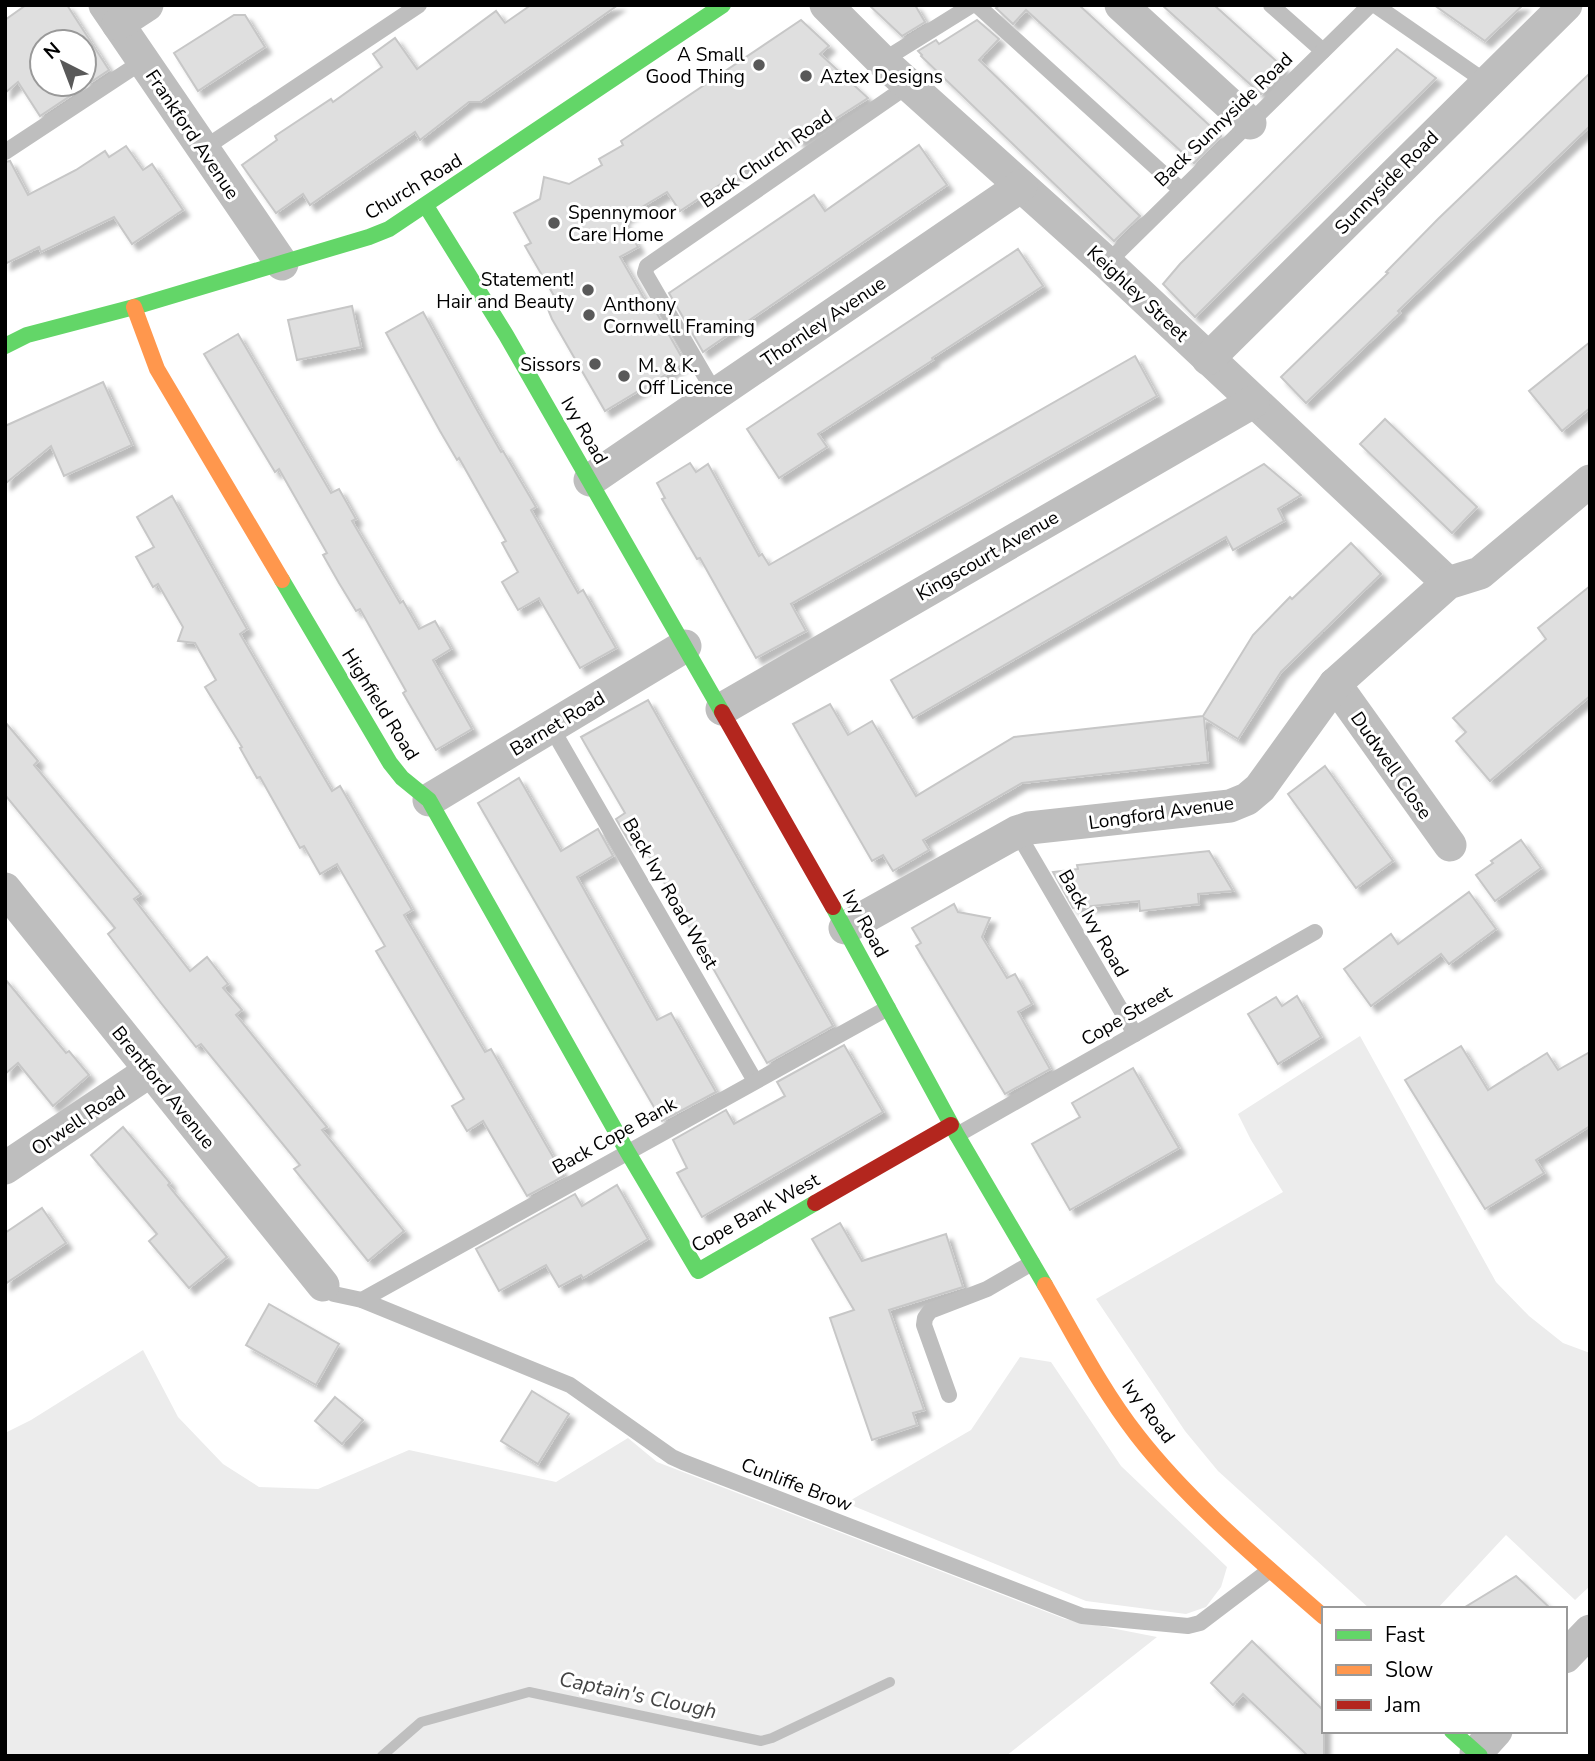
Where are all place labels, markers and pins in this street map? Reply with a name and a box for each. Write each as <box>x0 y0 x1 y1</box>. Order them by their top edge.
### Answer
place label: A Small Good Thing <box>646 42 745 90</box>
marker: A Small Good Thing <box>751 57 767 73</box>
place label: Aztex Designs <box>820 64 943 90</box>
marker: Aztex Designs <box>798 68 814 84</box>
place label: Spennymoor Care Home <box>568 200 677 248</box>
marker: Spennymoor Care Home <box>546 215 562 231</box>
place label: Statement! Hair and Beauty <box>436 267 574 315</box>
marker: Statement! Hair and Beauty <box>580 282 596 298</box>
place label: Anthony Cornwell Framing <box>603 292 755 340</box>
marker: Anthony Cornwell Framing <box>581 307 597 323</box>
place label: Sissors <box>520 352 581 378</box>
place label: M. & K. Off Licence <box>638 353 733 401</box>
marker: Sissors <box>587 356 603 372</box>
marker: M. & K. Off Licence <box>616 368 632 384</box>

